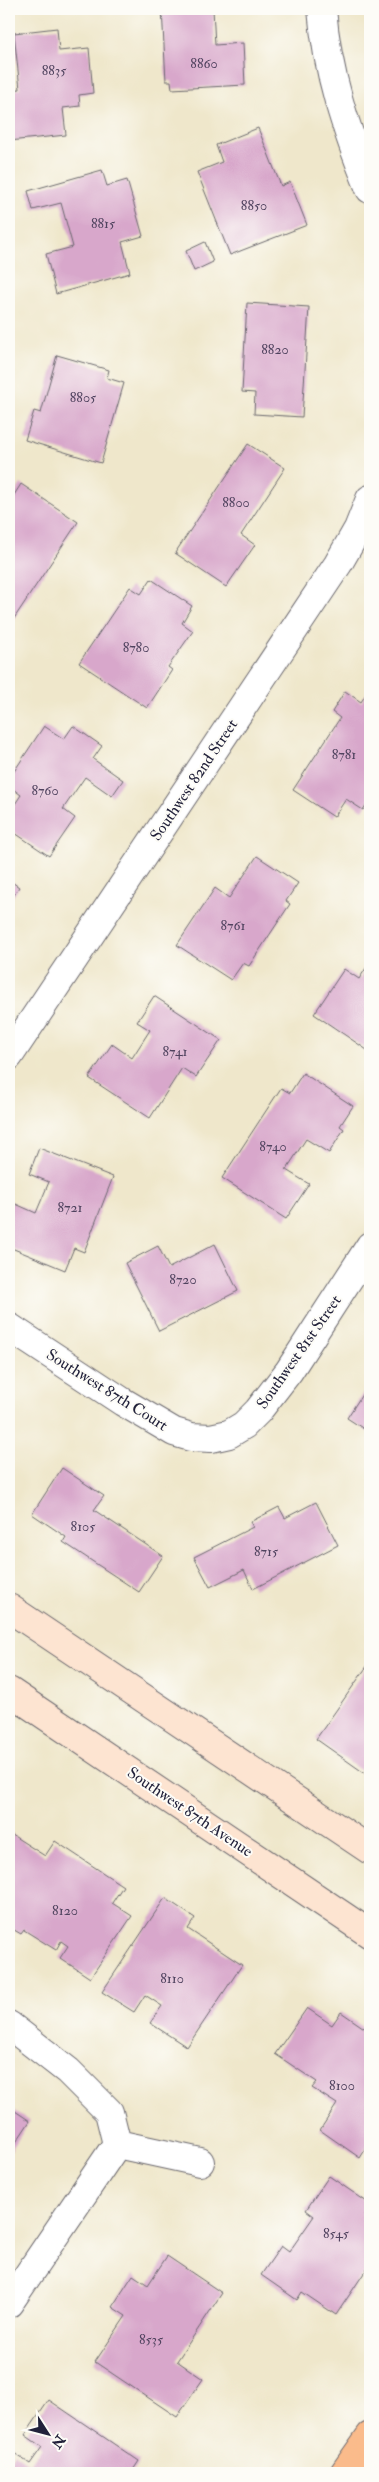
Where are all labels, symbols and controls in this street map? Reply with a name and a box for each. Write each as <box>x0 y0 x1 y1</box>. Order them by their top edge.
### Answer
house number: 8860 <box>190 55 218 72</box>
house number: 8835 <box>42 62 67 79</box>
house number: 8850 <box>241 197 267 214</box>
house number: 8815 <box>91 215 116 232</box>
house number: 8820 <box>261 341 289 358</box>
house number: 8805 <box>70 389 97 406</box>
house number: 8800 <box>222 494 250 511</box>
house number: 8780 <box>123 639 149 656</box>
street label: Southwest 82nd Street <box>146 715 242 845</box>
house number: 8781 <box>332 746 356 763</box>
house number: 8760 <box>31 782 59 799</box>
house number: 8761 <box>221 917 246 934</box>
house number: 8741 <box>162 1043 188 1060</box>
house number: 8740 <box>259 1138 287 1155</box>
house number: 8721 <box>57 1199 83 1216</box>
house number: 8720 <box>169 1271 197 1288</box>
street label: Southwest 81st Street <box>252 1291 346 1413</box>
street label: Southwest 87th Court <box>43 1345 171 1435</box>
house number: 8105 <box>71 1518 96 1535</box>
house number: 8715 <box>254 1543 279 1560</box>
street label: Southwest 87th Avenue <box>124 1763 257 1862</box>
house number: 8120 <box>52 1902 78 1919</box>
house number: 8110 <box>160 1970 184 1987</box>
house number: 8100 <box>329 2077 355 2094</box>
house number: 8545 <box>323 2225 350 2242</box>
house number: 8535 <box>139 2331 164 2348</box>
north arrow <box>22 2410 72 2460</box>
text: N <box>47 2430 69 2452</box>

